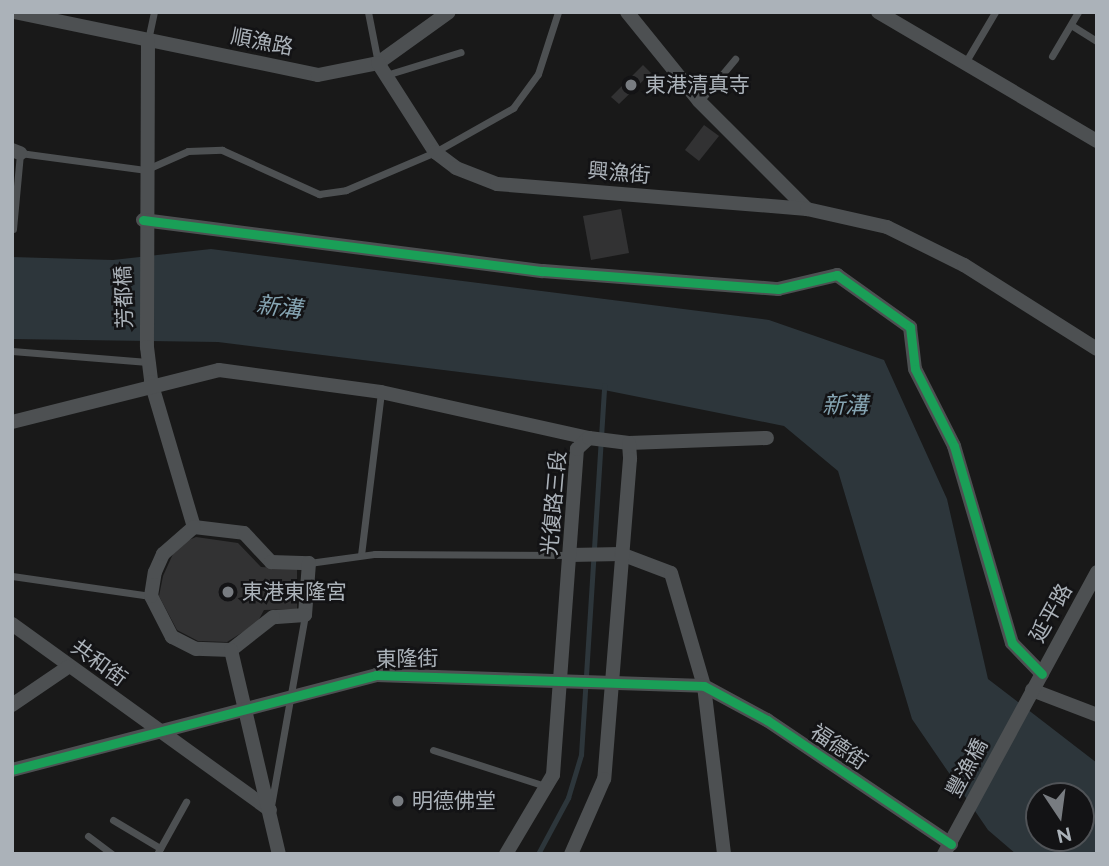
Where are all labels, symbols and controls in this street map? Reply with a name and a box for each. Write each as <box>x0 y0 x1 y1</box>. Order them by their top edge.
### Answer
street label: 順漁路 <box>229 24 295 60</box>
place label: 東港清真寺 <box>645 72 750 98</box>
marker: 東港清真寺 <box>623 77 639 93</box>
street label: 興漁街 <box>587 158 651 188</box>
street label: 芳都橋 <box>110 265 138 329</box>
water label: 新溝 <box>254 290 304 324</box>
water label: 新溝 <box>822 391 868 419</box>
street label: 光復路三段 <box>537 450 571 556</box>
place label: 東港東隆宮 <box>242 579 347 605</box>
street label: 延平路 <box>1025 579 1077 647</box>
marker: 東港東隆宮 <box>220 584 236 600</box>
street label: 共和街 <box>66 634 132 692</box>
street label: 東隆街 <box>375 646 439 672</box>
street label: 福德街 <box>806 719 872 775</box>
street label: 豐漁橋 <box>941 734 993 802</box>
north arrow <box>1025 782 1095 852</box>
place label: 明德佛堂 <box>412 788 496 814</box>
marker: 明德佛堂 <box>390 793 406 809</box>
text: N <box>1055 823 1074 848</box>

